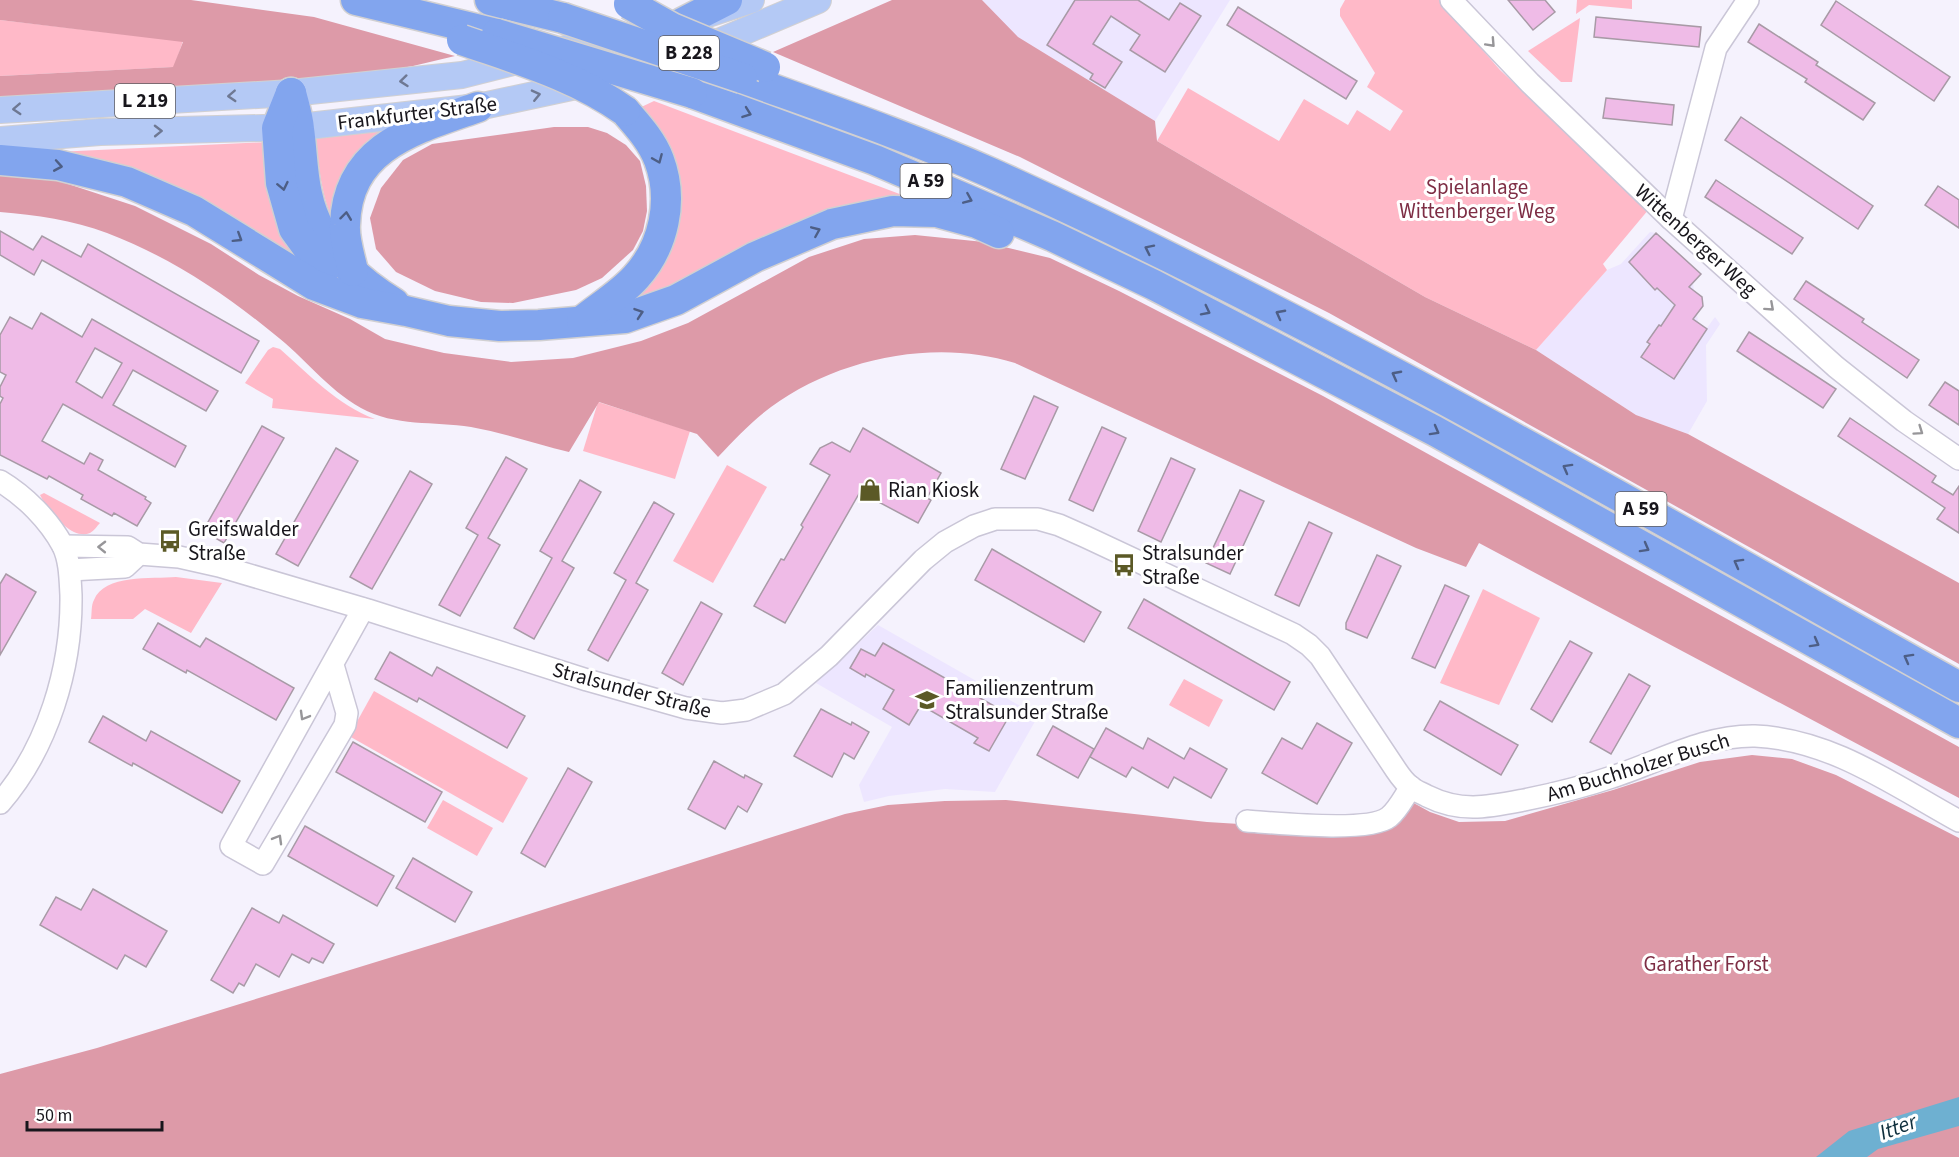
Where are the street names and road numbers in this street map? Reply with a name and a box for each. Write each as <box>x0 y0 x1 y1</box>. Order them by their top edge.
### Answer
road number: B 228 <box>659 36 719 70</box>
road number: L 219 <box>115 84 175 118</box>
street label: Frankfurter Straße <box>336 88 498 138</box>
road number: A 59 <box>900 164 952 198</box>
street label: Wittenberger Weg <box>1628 177 1764 304</box>
road number: A 59 <box>1616 492 1666 526</box>
street label: Stralsunder Straße <box>549 654 715 726</box>
street label: Am Buchholzer Busch <box>1543 725 1733 809</box>

